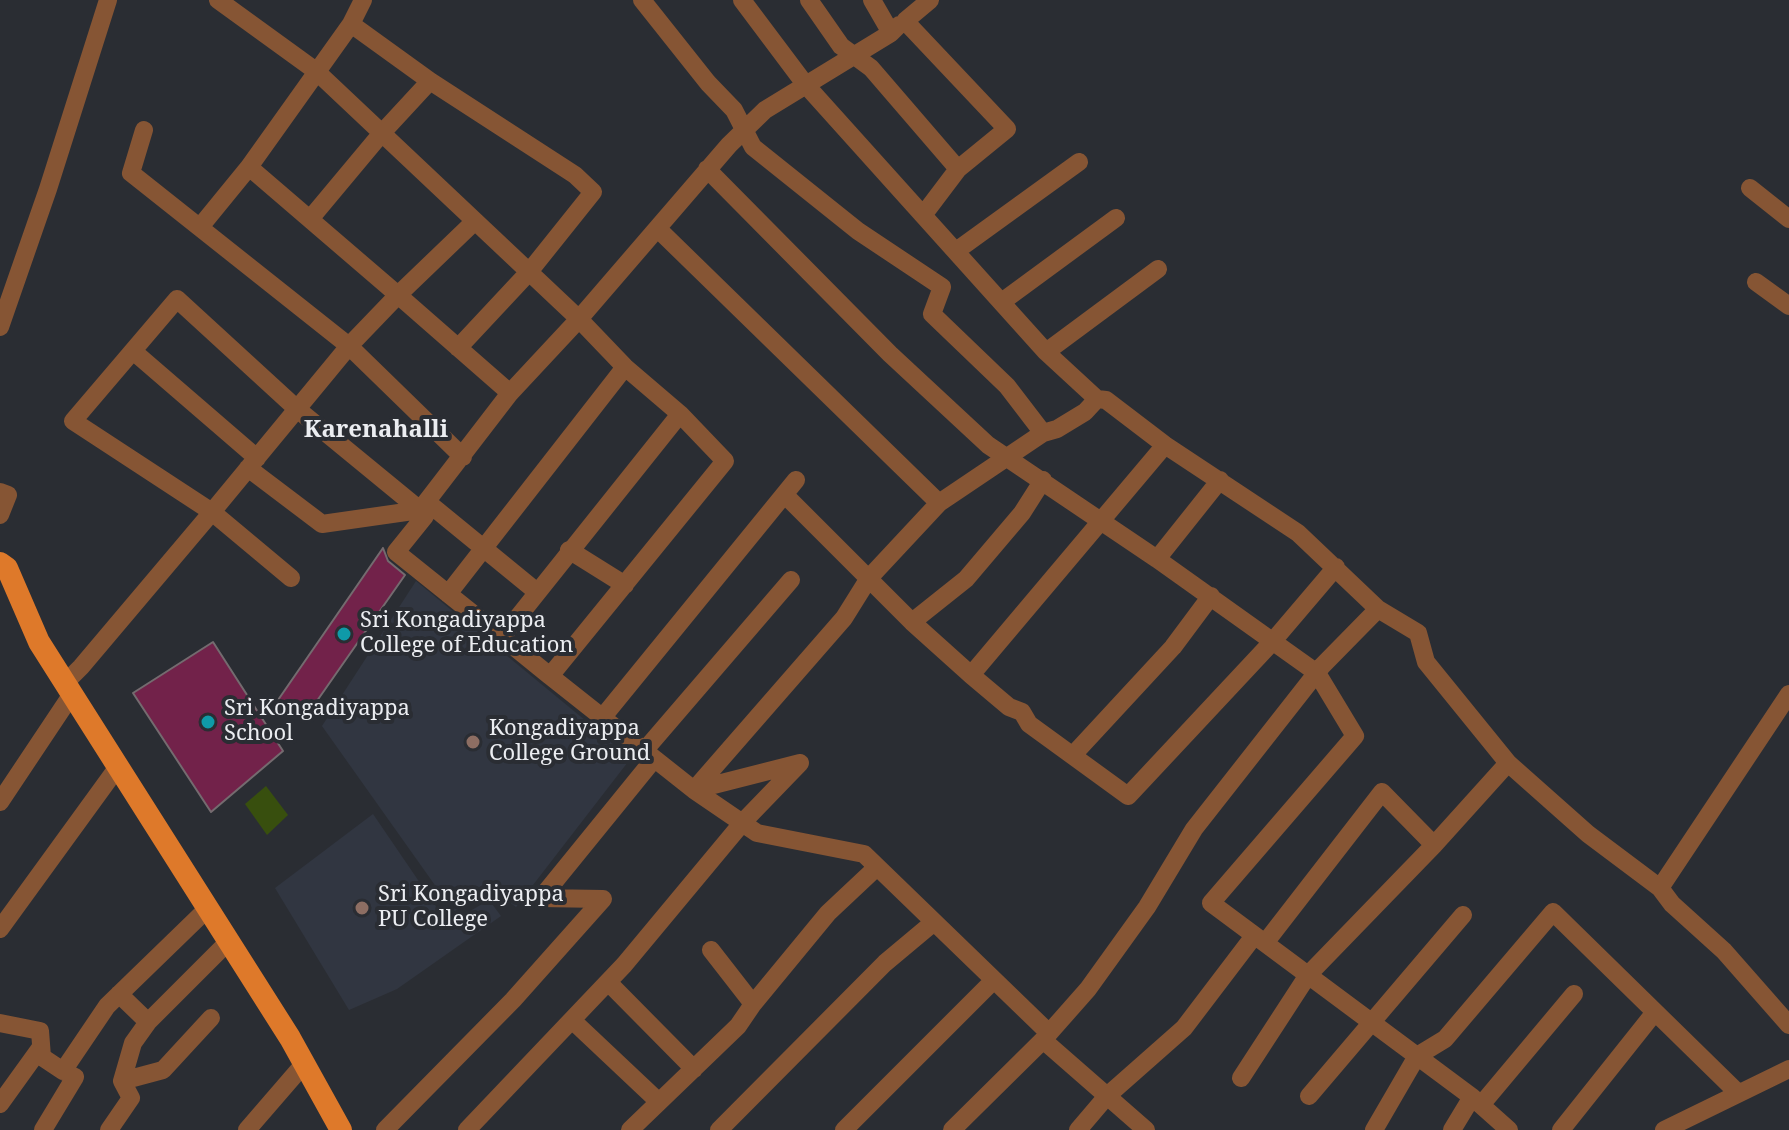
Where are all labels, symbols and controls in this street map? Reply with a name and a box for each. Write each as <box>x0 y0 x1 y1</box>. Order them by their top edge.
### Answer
district label: Karenahalli <box>304 416 448 444</box>
place label: Sri Kongadiyappa College of Education <box>360 608 574 660</box>
marker: Sri Kongadiyappa College of Education <box>335 625 353 643</box>
place label: Sri Kongadiyappa School <box>224 696 410 748</box>
marker: Sri Kongadiyappa School <box>199 713 217 731</box>
place label: Kongadiyappa College Ground <box>489 716 650 768</box>
marker: Kongadiyappa College Ground <box>464 733 482 751</box>
place label: Sri Kongadiyappa PU College <box>378 882 564 934</box>
marker: Sri Kongadiyappa PU College <box>353 899 371 917</box>

